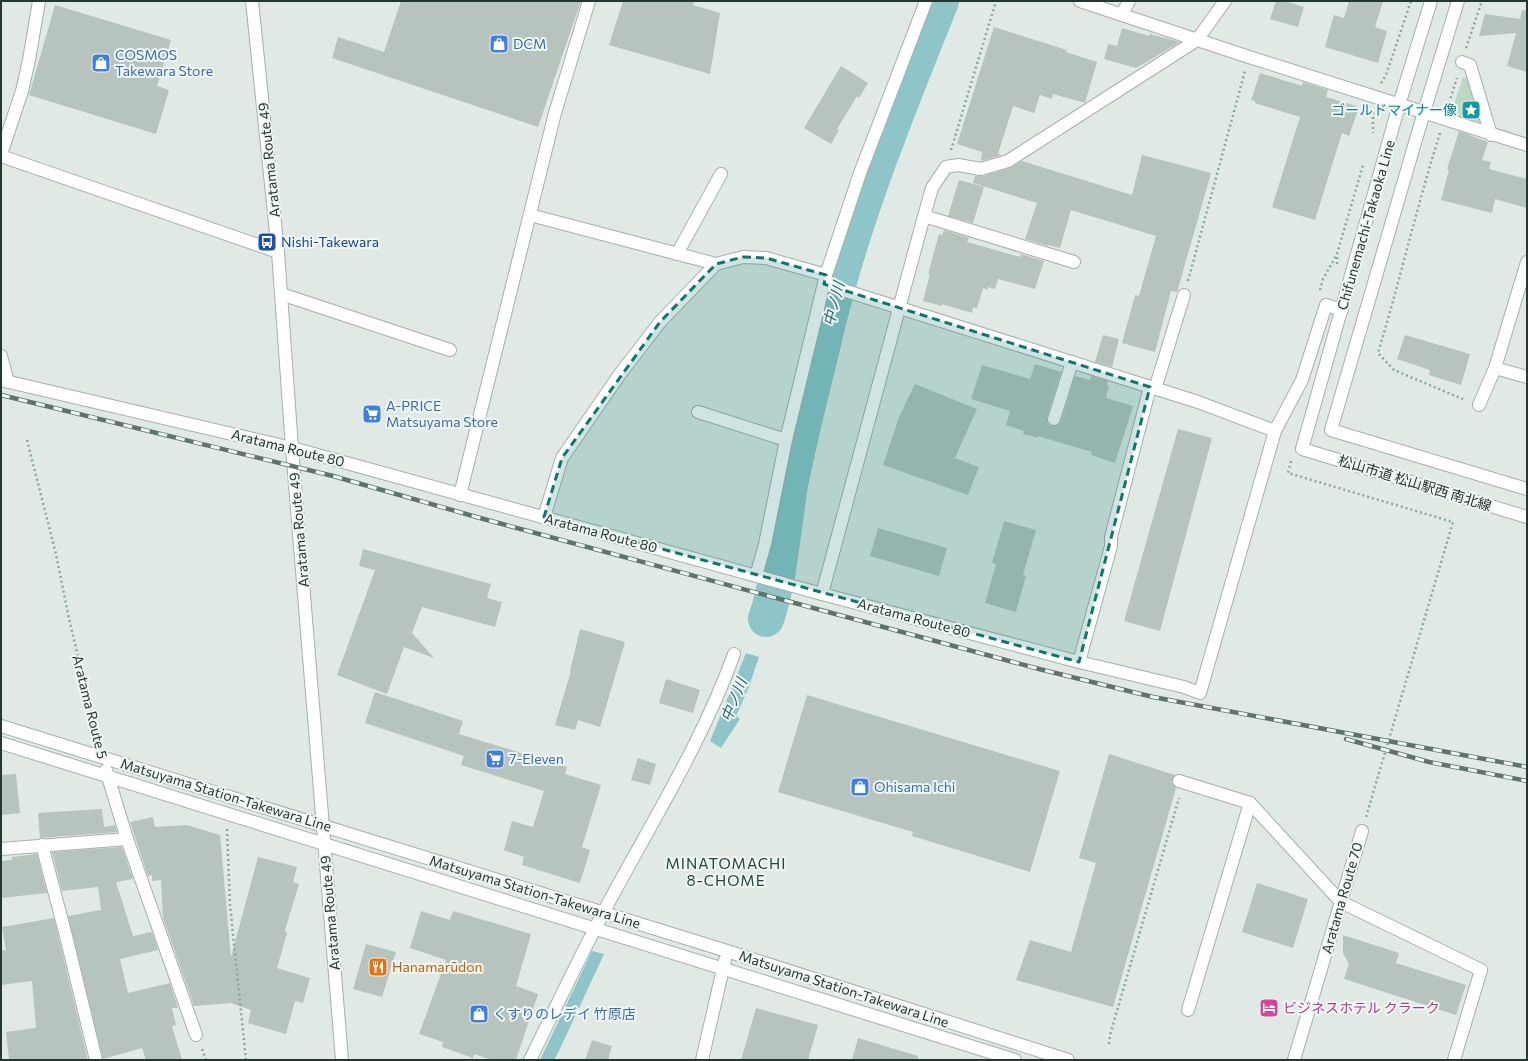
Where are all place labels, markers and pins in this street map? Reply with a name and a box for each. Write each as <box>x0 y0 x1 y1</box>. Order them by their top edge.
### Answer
shop icon: DCM <box>488 33 510 55</box>
place label: DCM <box>513 35 546 52</box>
place label: COSMOS Takewara Store <box>115 46 213 79</box>
shop icon: COSMOS Takewara Store <box>90 52 112 74</box>
place icon: ゴールドマイナー像 <box>1460 99 1482 121</box>
place label: ゴールドマイナー像 <box>1331 101 1457 118</box>
bus stop icon: Nishi-Takewara <box>256 231 278 253</box>
place label: Nishi-Takewara <box>281 233 379 250</box>
place label: A-PRICE Matsuyama Store <box>386 397 498 430</box>
supermarket icon: A-PRICE Matsuyama Store <box>361 403 383 425</box>
supermarket icon: 7-Eleven <box>484 748 506 770</box>
place label: 7-Eleven <box>509 750 564 767</box>
shop icon: Ohisama Ichi <box>849 776 871 798</box>
place label: Ohisama Ichi <box>874 778 955 795</box>
restaurant icon: Hanamarūdon <box>367 956 389 978</box>
place label: Hanamarūdon <box>392 958 483 975</box>
hotel icon: ビジネスホテル クラーク <box>1258 997 1280 1019</box>
place label: ビジネスホテル クラーク <box>1283 999 1440 1016</box>
shop icon: くすりのレデイ 竹原店 <box>468 1003 490 1025</box>
place label: くすりのレデイ 竹原店 <box>493 1005 636 1022</box>

